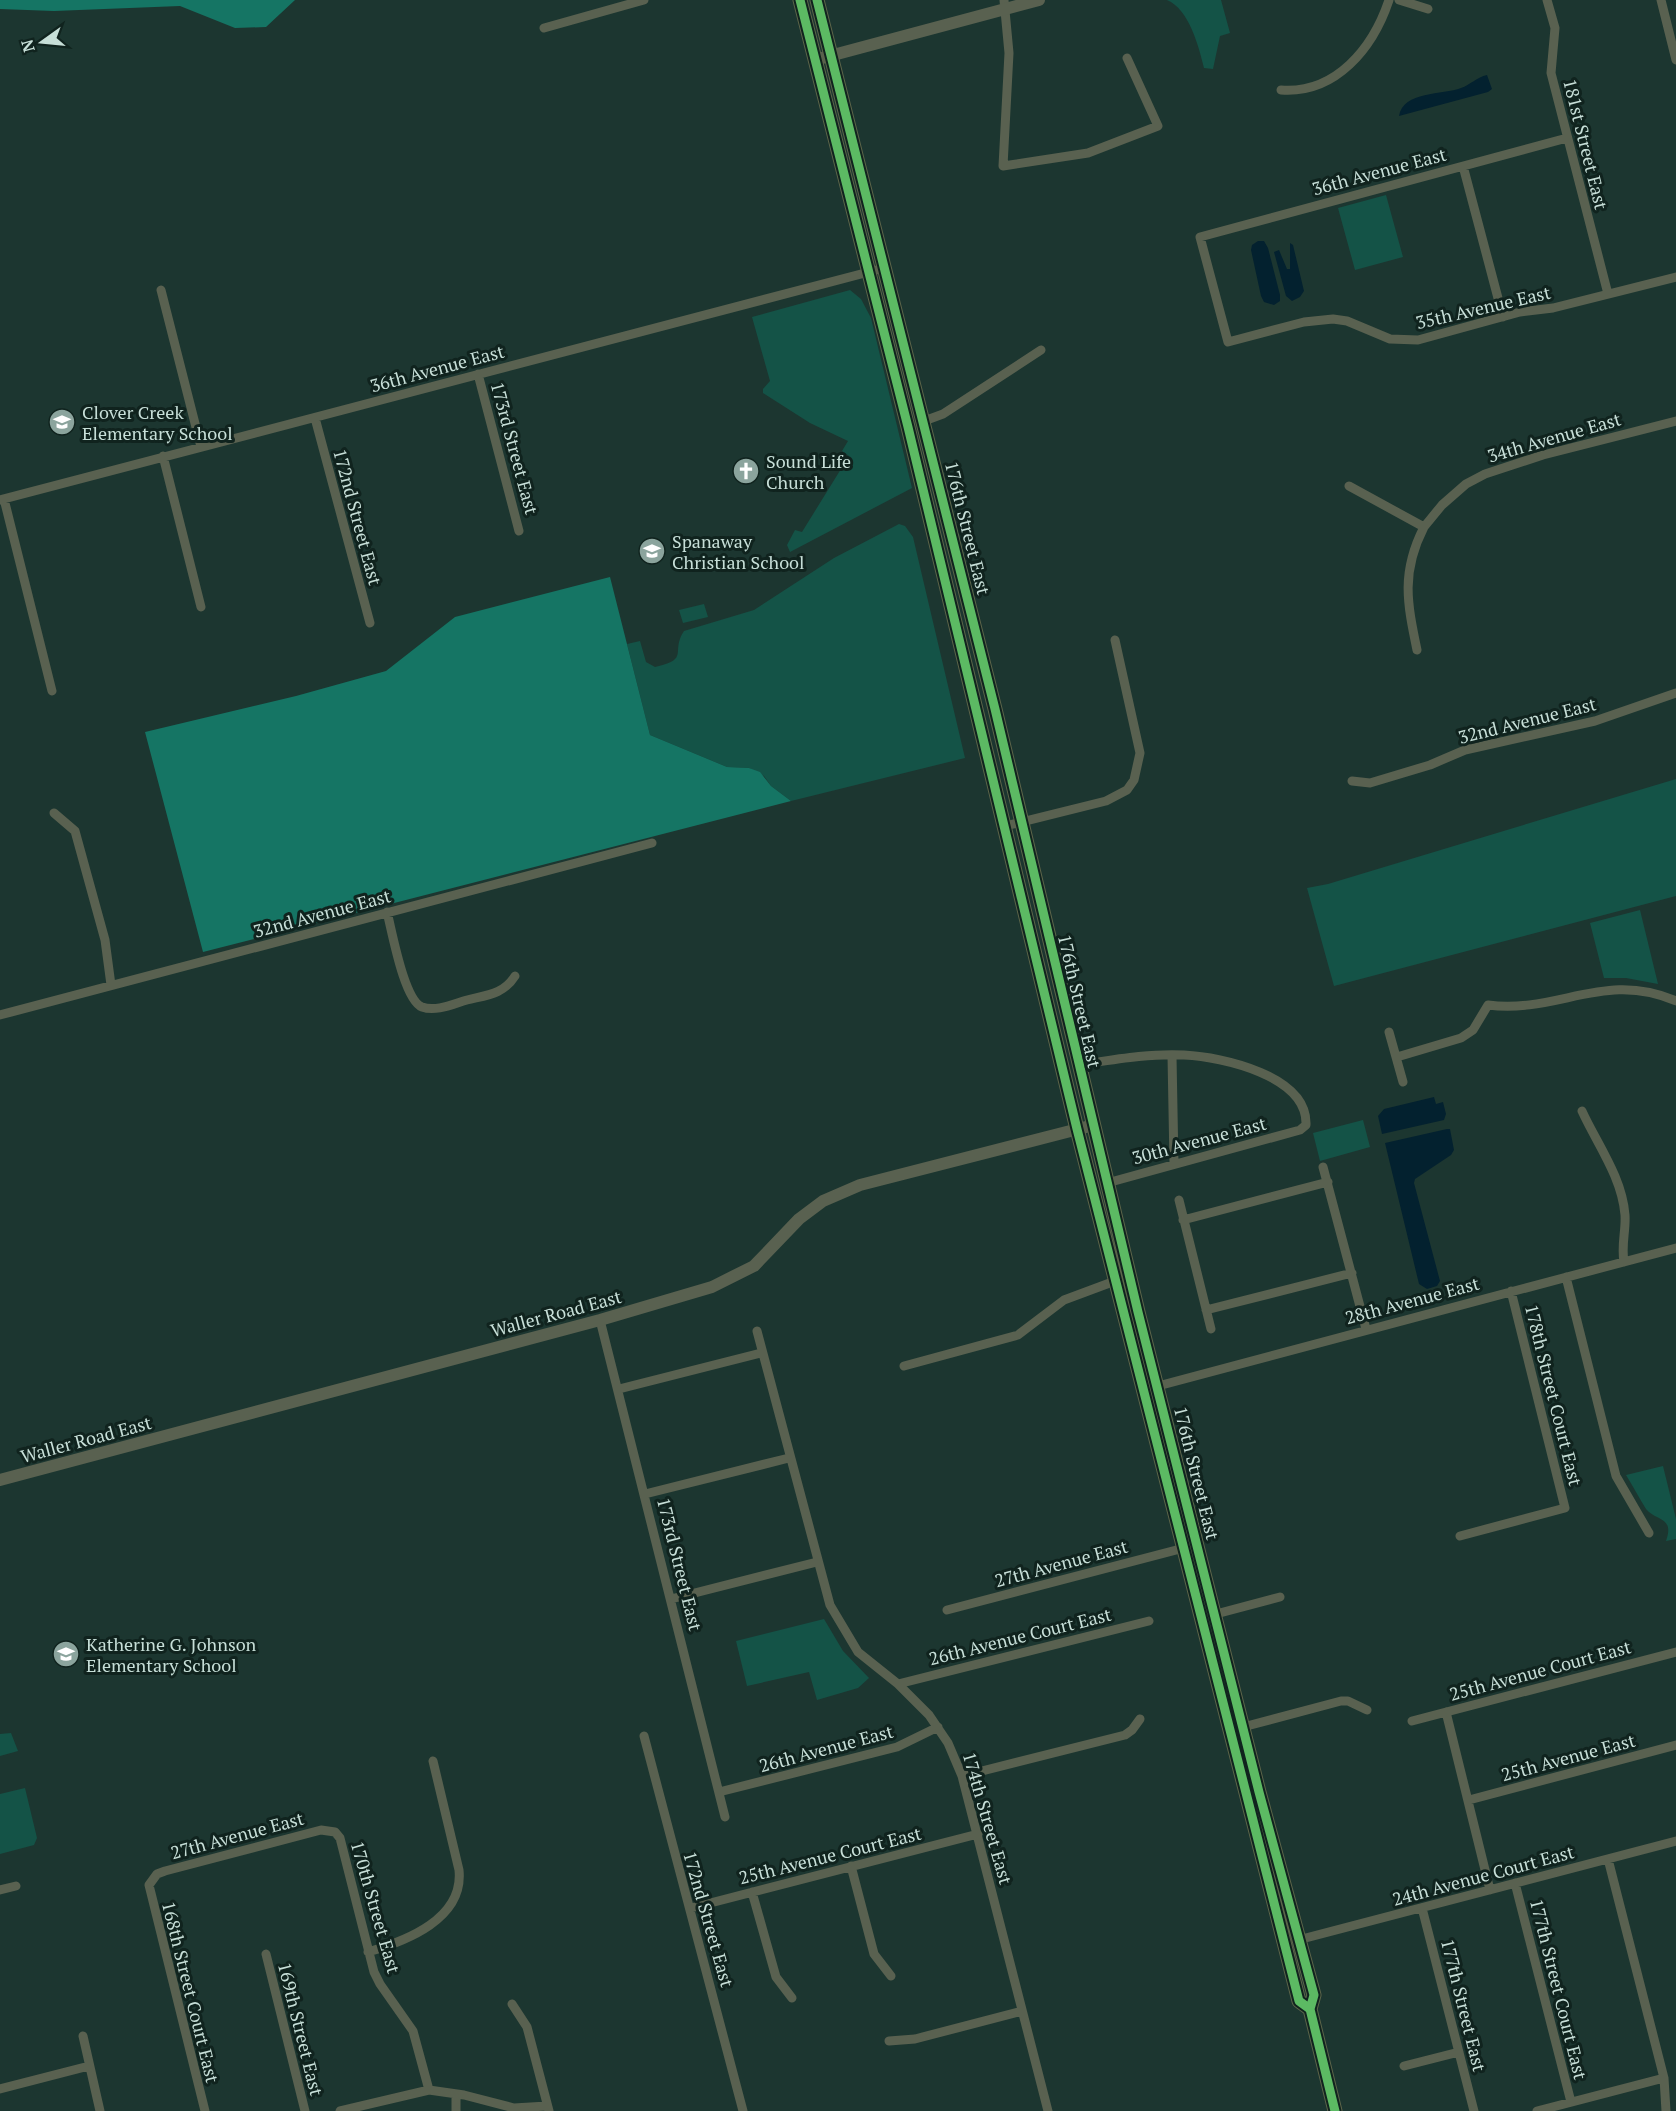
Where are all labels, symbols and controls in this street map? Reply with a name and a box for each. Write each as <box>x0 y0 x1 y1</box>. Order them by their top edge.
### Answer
north arrow <box>12 12 72 72</box>
text: N <box>15 37 40 55</box>
street label: 181st Street East <box>1558 76 1614 212</box>
street label: 36th Avenue East <box>1309 141 1449 200</box>
street label: 35th Avenue East <box>1413 280 1553 334</box>
street label: 36th Avenue East <box>367 338 507 397</box>
street label: 173rd Street East <box>486 379 544 517</box>
place label: Clover Creek Elementary School <box>82 400 233 445</box>
street label: 34th Avenue East <box>1484 406 1624 468</box>
school or university icon: Clover Creek Elementary School <box>47 407 77 437</box>
street label: 172nd Street East <box>328 446 388 588</box>
place label: Sound Life Church <box>766 449 851 494</box>
church icon: Sound Life Church <box>731 456 761 486</box>
street label: 176th Street East <box>940 459 996 598</box>
place label: Spanaway Christian School <box>672 529 804 574</box>
school or university icon: Spanaway Christian School <box>637 536 667 566</box>
street label: 32nd Avenue East <box>1456 691 1599 749</box>
street label: 32nd Avenue East <box>251 883 394 943</box>
street label: 176th Street East <box>1053 932 1107 1071</box>
street label: 30th Avenue East <box>1129 1110 1269 1169</box>
street label: 28th Avenue East <box>1342 1270 1482 1329</box>
street label: Waller Road East <box>488 1284 624 1342</box>
street label: 178th Street Court East <box>1520 1302 1588 1489</box>
street label: 176th Street East <box>1169 1404 1225 1543</box>
street label: Waller Road East <box>18 1410 154 1468</box>
street label: 173rd Street East <box>652 1495 708 1633</box>
street label: 27th Avenue East <box>992 1534 1131 1592</box>
street label: 26th Avenue Court East <box>926 1602 1114 1670</box>
place label: Katherine G. Johnson Elementary School <box>86 1632 257 1677</box>
street label: 25th Avenue Court East <box>1446 1634 1634 1706</box>
school or university icon: Katherine G. Johnson Elementary School <box>51 1639 81 1669</box>
street label: 26th Avenue East <box>756 1718 896 1777</box>
street label: 25th Avenue East <box>1498 1727 1638 1786</box>
street label: 174th Street East <box>958 1749 1018 1887</box>
street label: 27th Avenue East <box>168 1806 307 1864</box>
street label: 25th Avenue Court East <box>736 1821 924 1889</box>
street label: 170th Street East <box>346 1838 406 1976</box>
street label: 24th Avenue Court East <box>1389 1839 1577 1911</box>
street label: 172nd Street East <box>678 1848 740 1990</box>
street label: 177th Street Court East <box>1525 1896 1593 2082</box>
street label: 168th Street Court East <box>157 1899 225 2086</box>
street label: 177th Street East <box>1436 1936 1492 2074</box>
street label: 169th Street East <box>273 1960 329 2099</box>

